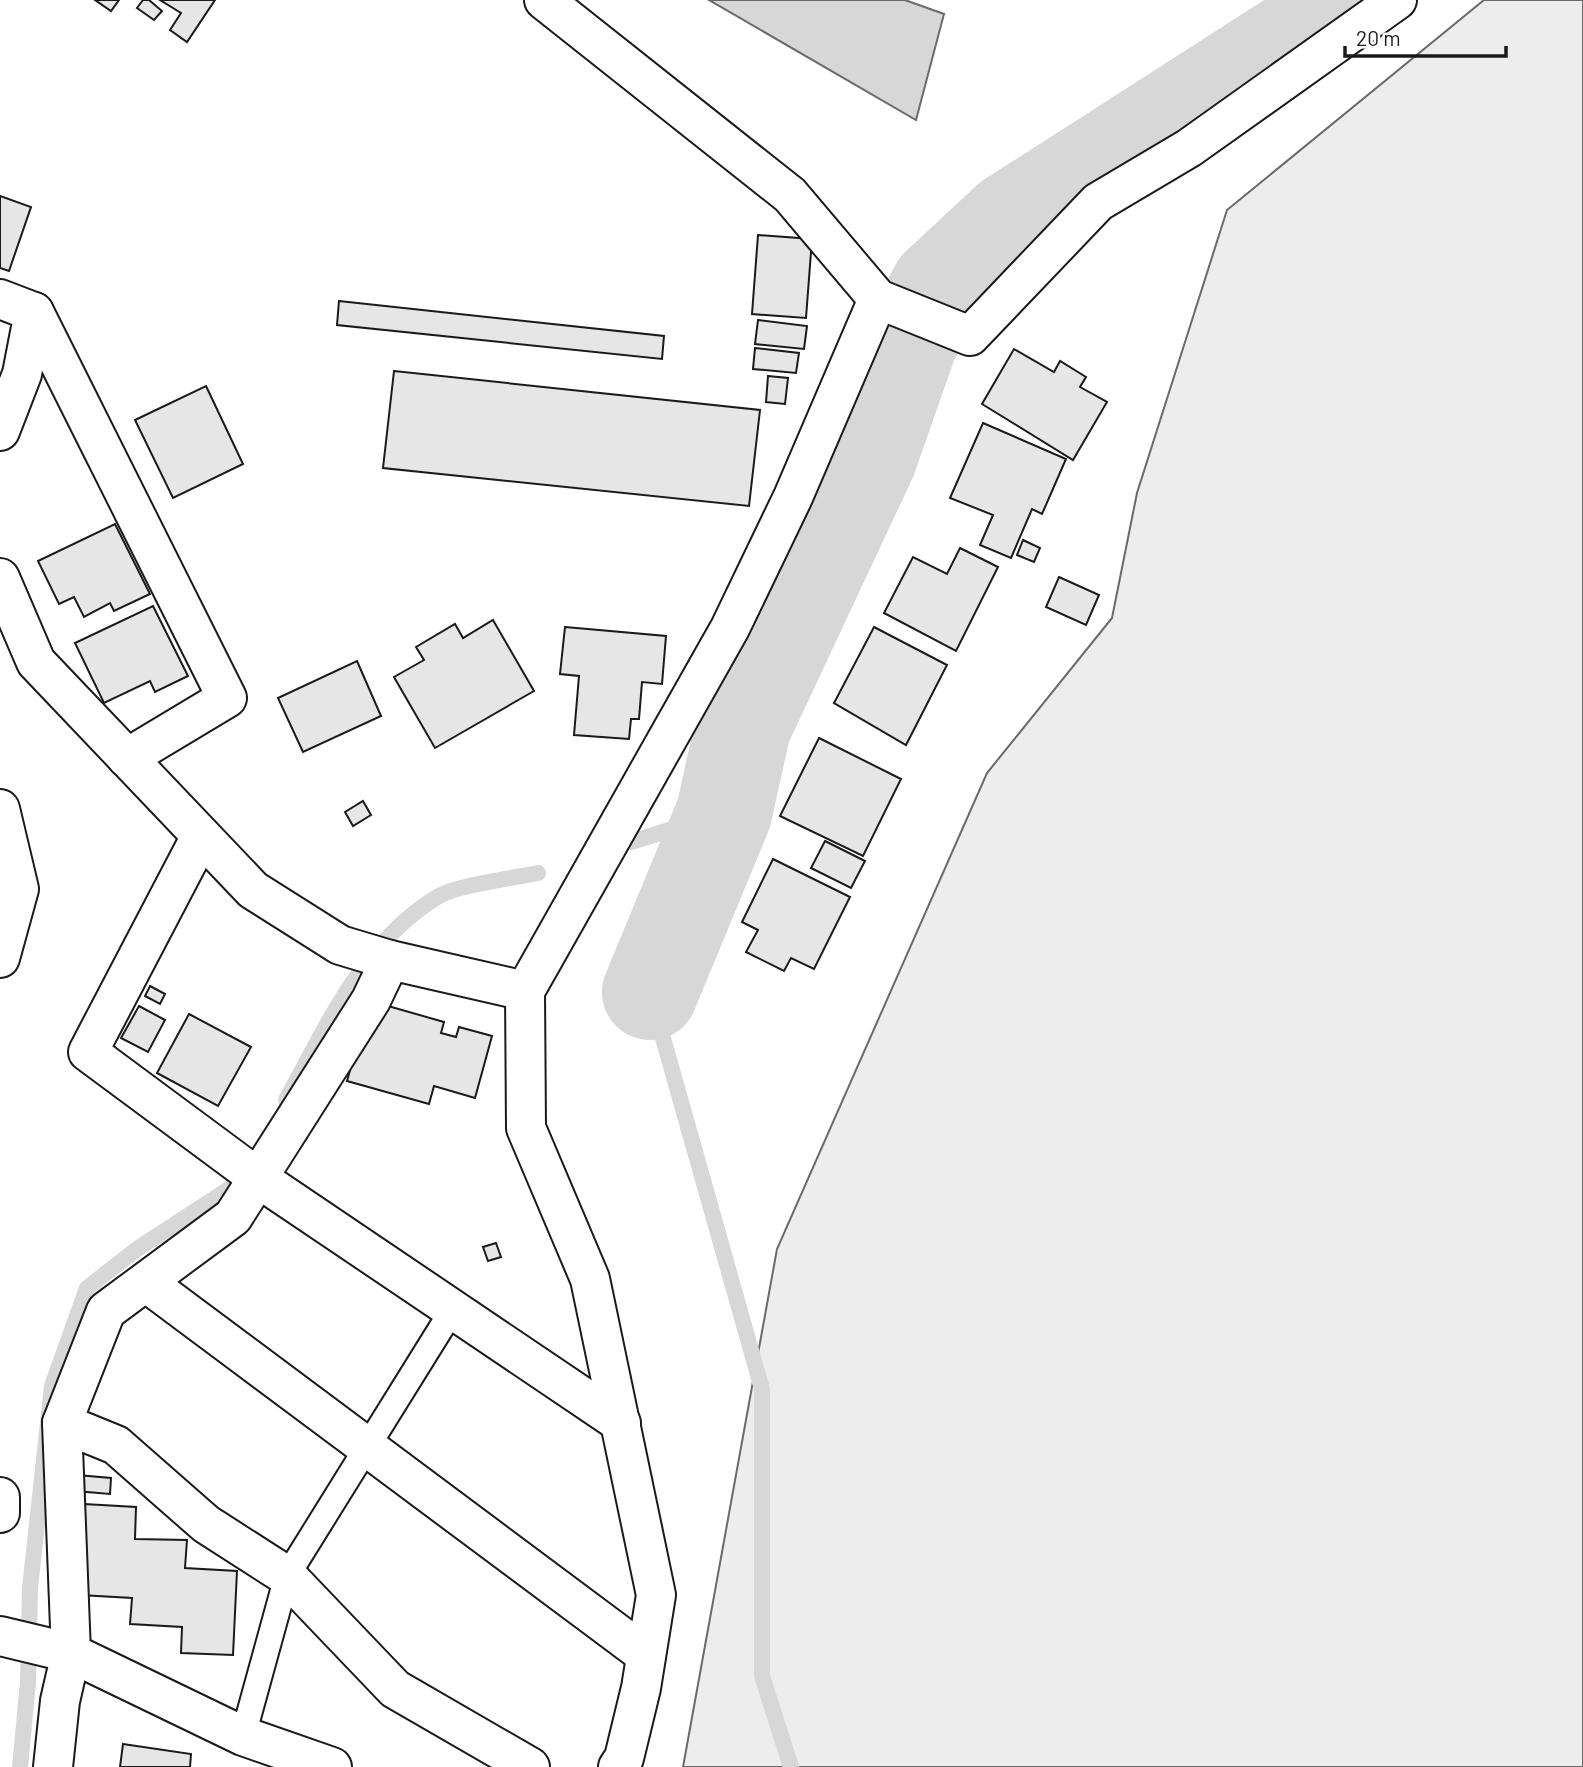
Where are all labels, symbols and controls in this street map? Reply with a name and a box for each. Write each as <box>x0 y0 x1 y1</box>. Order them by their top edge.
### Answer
scale bar <box>1345 14 1506 58</box>
text: 20 m <box>1356 25 1401 50</box>

